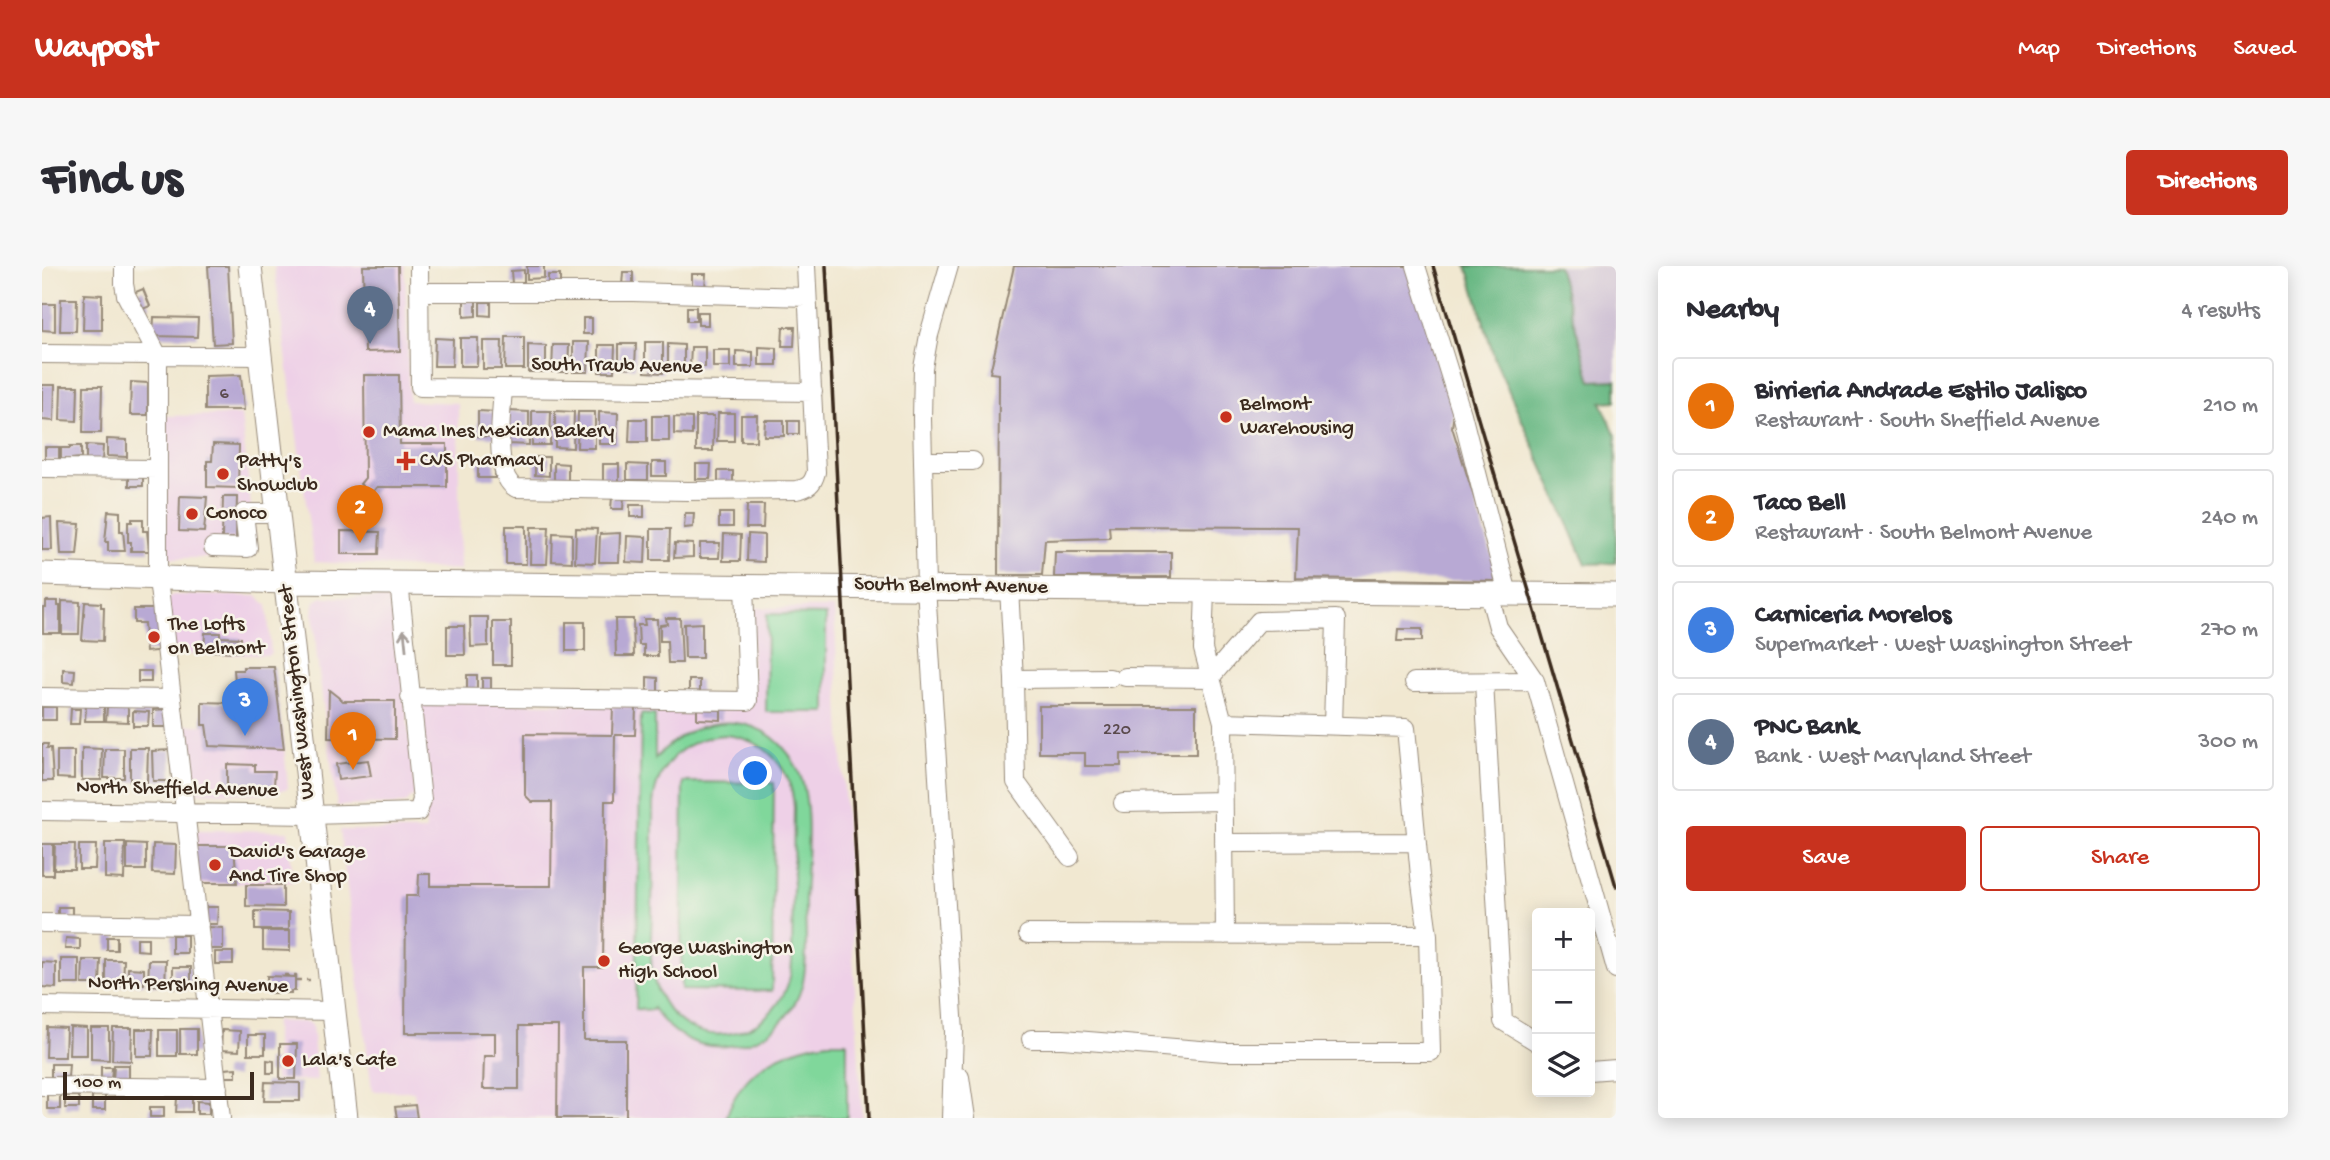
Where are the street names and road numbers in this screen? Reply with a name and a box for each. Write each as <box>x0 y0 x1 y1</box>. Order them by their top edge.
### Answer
street label: South Traub Avenue <box>531 353 704 381</box>
street label: South Belmont Avenue <box>854 573 1049 601</box>
street label: West Washington Street <box>274 581 322 800</box>
street label: North Sheffield Avenue <box>76 776 279 804</box>
street label: North Pershing Avenue <box>88 972 290 1000</box>

